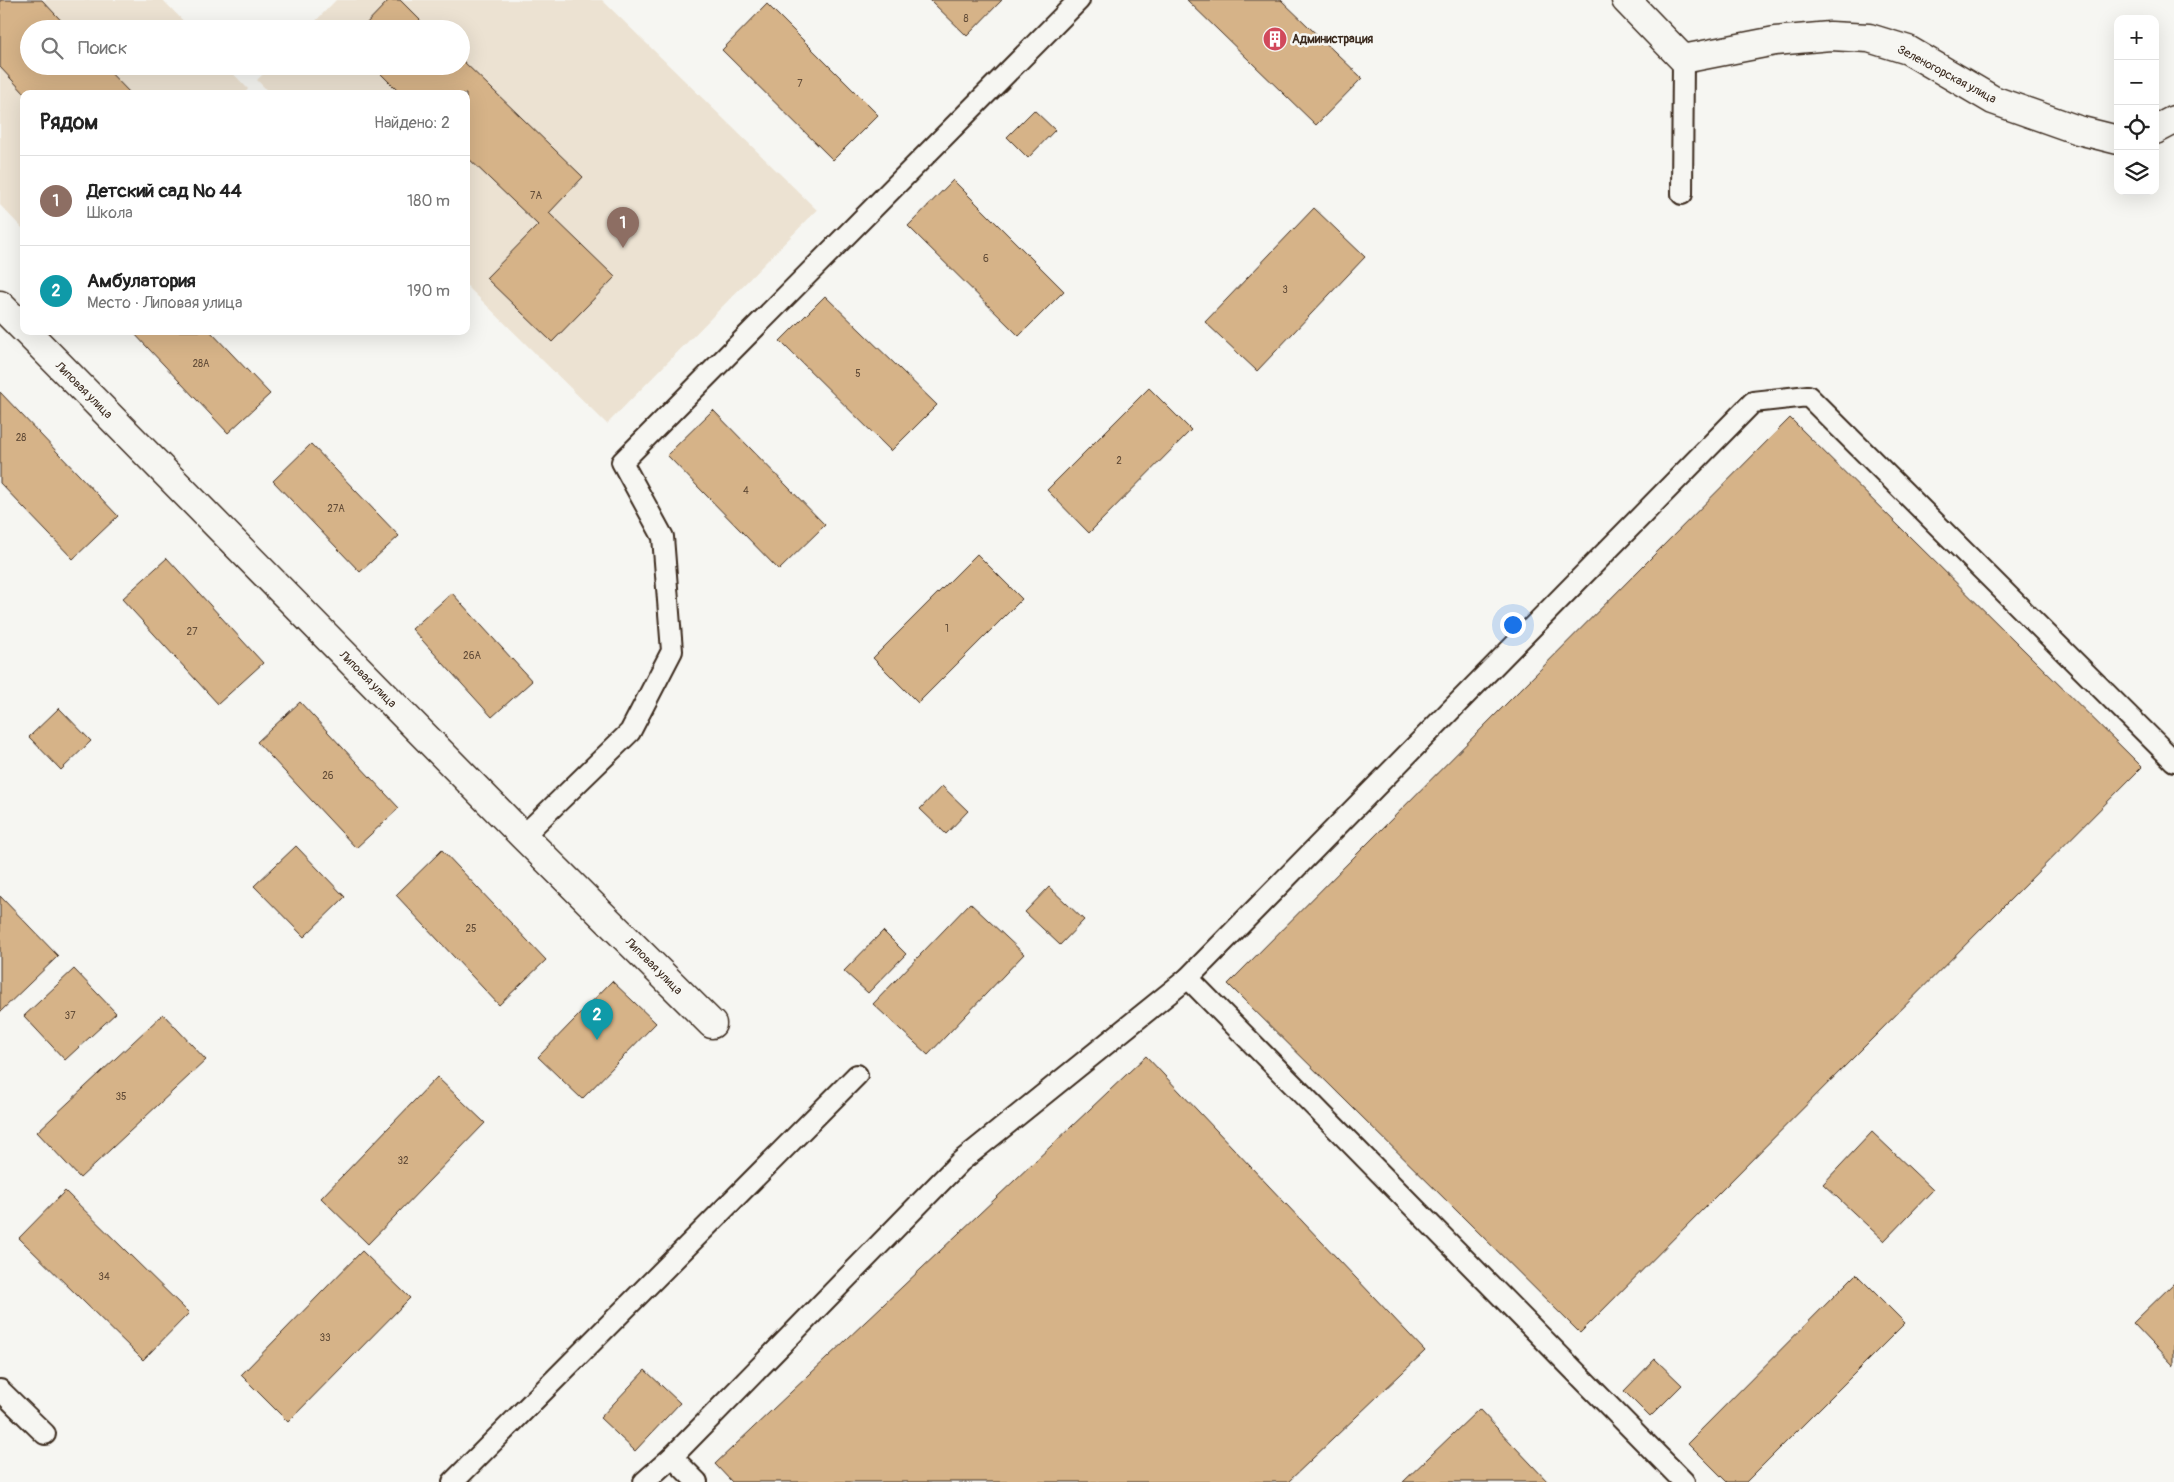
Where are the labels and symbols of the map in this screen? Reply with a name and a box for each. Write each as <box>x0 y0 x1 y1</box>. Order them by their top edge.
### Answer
house number: 8 <box>963 13 969 25</box>
building icon: Администрация <box>1262 26 1288 52</box>
place label: Администрация <box>1292 32 1374 47</box>
street label: Зеленогорская улица <box>1895 42 1999 107</box>
house number: 7 <box>797 78 803 90</box>
house number: 7А <box>530 190 542 202</box>
pin: 1 <box>607 207 639 248</box>
house number: 6 <box>983 253 989 265</box>
house number: 3 <box>1282 284 1288 296</box>
street label: Липовая улица <box>51 358 116 422</box>
house number: 28А <box>192 358 210 370</box>
house number: 5 <box>855 368 861 380</box>
house number: 28 <box>16 432 26 444</box>
house number: 2 <box>1116 455 1122 467</box>
house number: 4 <box>743 485 749 497</box>
house number: 27А <box>327 503 345 515</box>
your location <box>1500 612 1526 638</box>
house number: 1 <box>945 623 949 635</box>
house number: 27 <box>187 626 198 638</box>
street label: Липовая улица <box>335 647 400 711</box>
house number: 26А <box>463 650 481 662</box>
house number: 26 <box>322 770 334 782</box>
house number: 25 <box>465 923 477 935</box>
street label: Липовая улица <box>621 934 686 998</box>
pin: 2 <box>581 999 613 1040</box>
house number: 37 <box>65 1010 76 1022</box>
house number: 35 <box>116 1091 127 1103</box>
house number: 32 <box>397 1155 409 1167</box>
house number: 34 <box>98 1271 110 1283</box>
house number: 33 <box>319 1332 331 1344</box>

